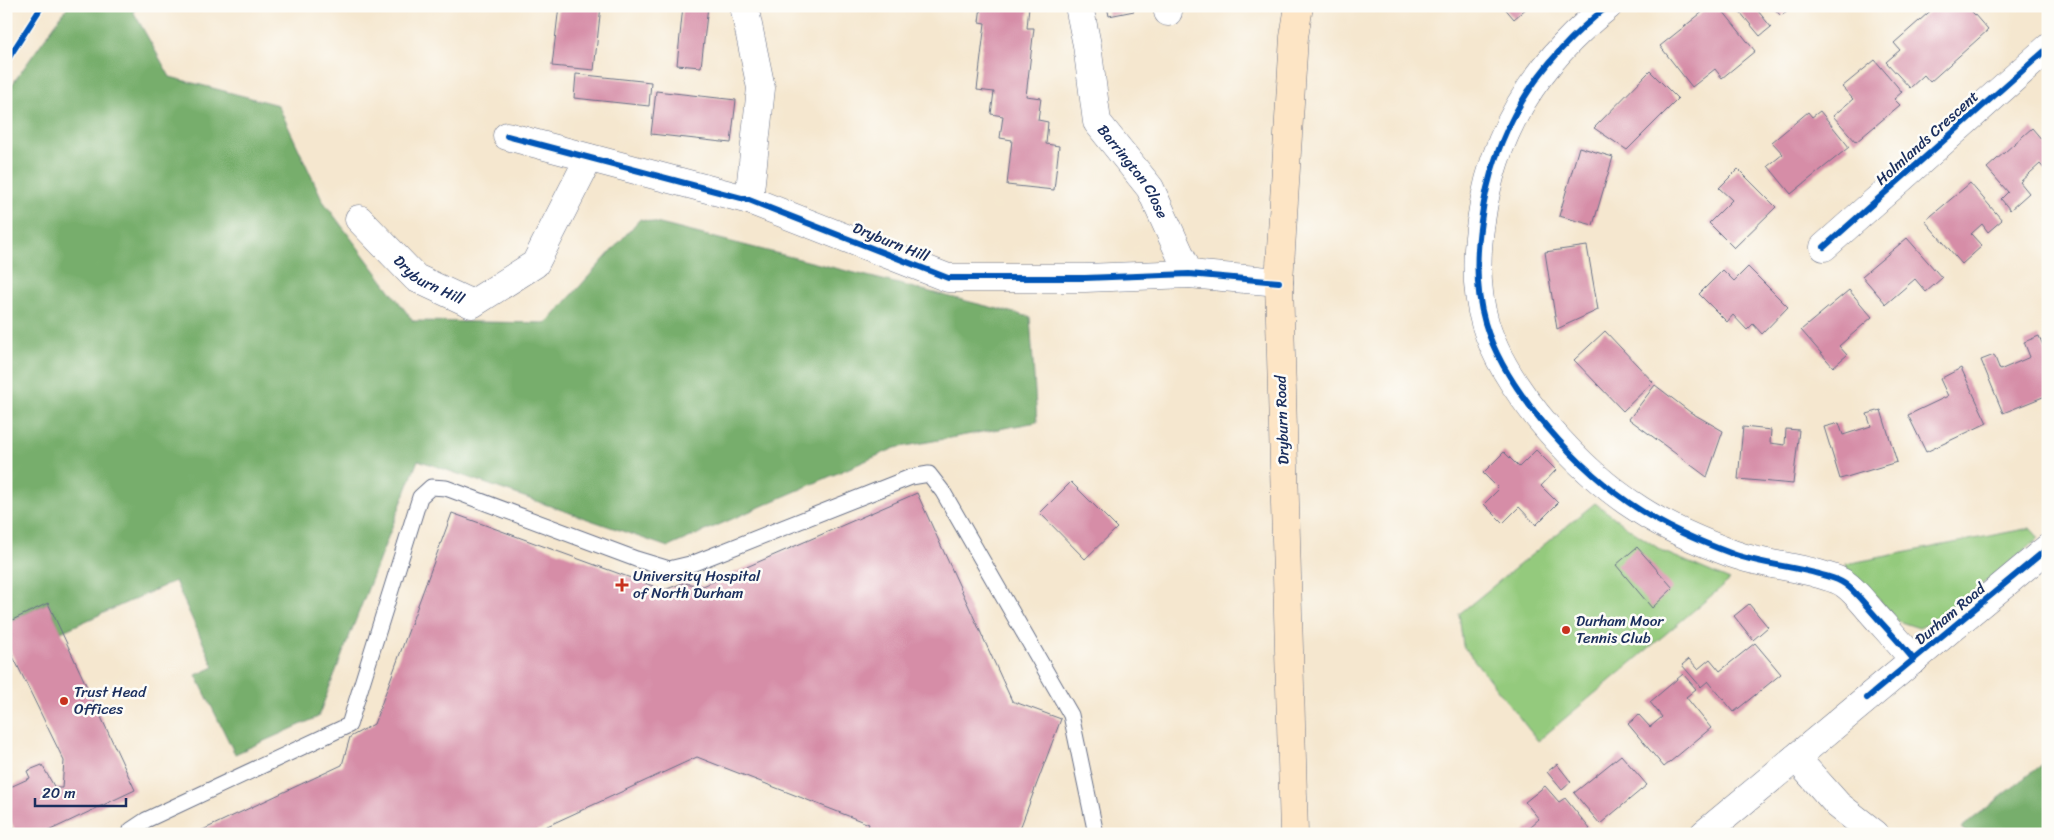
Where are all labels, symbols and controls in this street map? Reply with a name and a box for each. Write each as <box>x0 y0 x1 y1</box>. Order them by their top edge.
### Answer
street label: Holmlands Crescent <box>1869 84 1985 192</box>
street label: Barrington Close <box>1091 119 1175 223</box>
street label: Dryburn Hill <box>849 215 934 269</box>
street label: Dryburn Hill <box>387 249 469 312</box>
street label: Dryburn Road <box>1267 374 1297 465</box>
place label: University Hospital of North Durham <box>633 563 761 606</box>
street label: Durham Road <box>1909 576 1992 652</box>
marker: University Hospital of North Durham <box>615 578 629 592</box>
place label: Durham Moor Tennis Club <box>1576 608 1664 651</box>
marker: Durham Moor Tennis Club <box>1560 624 1572 636</box>
place label: Trust Head Offices <box>74 679 147 722</box>
marker: Trust Head Offices <box>58 695 70 707</box>
scale bar <box>35 775 126 807</box>
text: 20 m <box>42 780 76 806</box>

